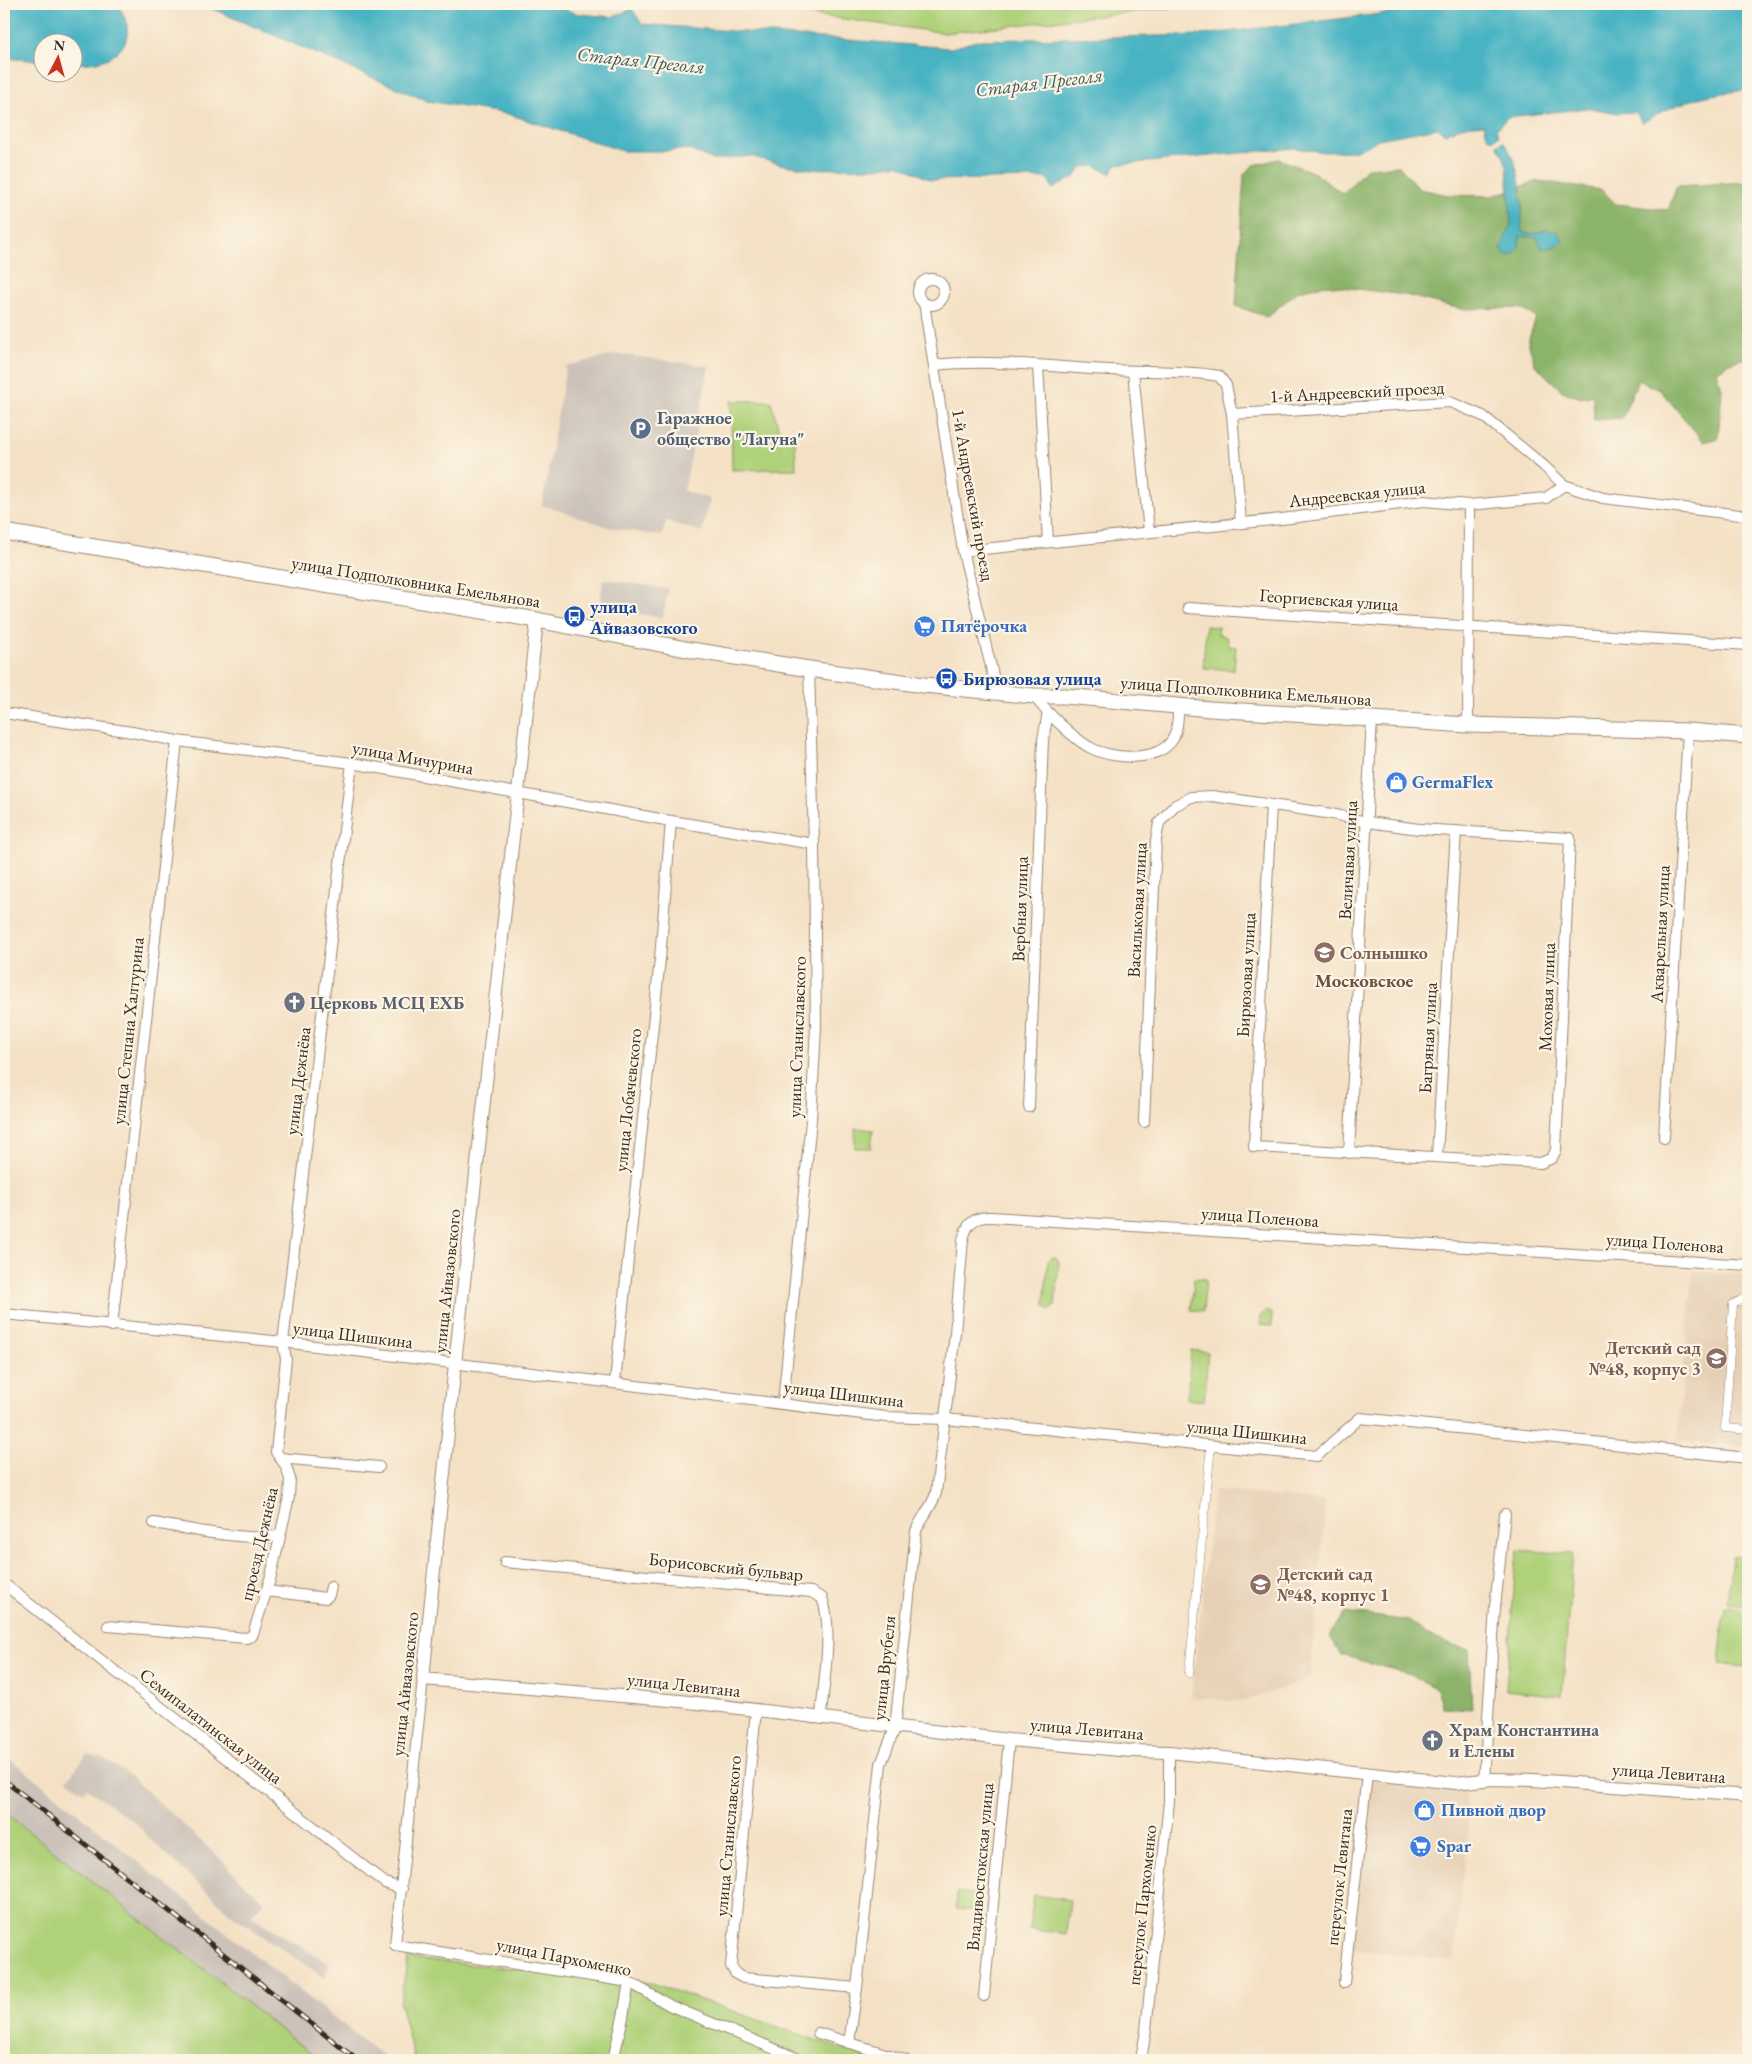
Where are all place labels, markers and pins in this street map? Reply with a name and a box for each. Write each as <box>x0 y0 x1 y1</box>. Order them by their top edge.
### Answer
place label: Гаражное общество "Лагуна" <box>657 406 805 450</box>
parking icon: Гаражное общество "Лагуна" <box>629 416 653 440</box>
place label: улица Айвазовского <box>589 595 698 639</box>
bus stop icon: улица Айвазовского <box>562 605 586 629</box>
supermarket icon: Пятёрочка <box>913 614 937 638</box>
place label: Пятёрочка <box>941 614 1027 637</box>
bus stop icon: Бирюзовая улица <box>935 667 959 691</box>
place label: Бирюзовая улица <box>963 667 1102 690</box>
shop icon: GermaFlex <box>1384 770 1408 794</box>
place label: GermaFlex <box>1412 770 1493 793</box>
school or university icon: Солнышко <box>1312 941 1336 965</box>
place label: Солнышко <box>1340 941 1428 964</box>
church icon: Церковь МСЦ ЕХБ <box>282 991 306 1015</box>
place label: Церковь МСЦ ЕХБ <box>310 991 464 1014</box>
place label: Детский сад №48, корпус 3 <box>1589 1336 1701 1380</box>
school or university icon: Детский сад №48, корпус 3 <box>1705 1346 1729 1370</box>
place label: Детский сад №48, корпус 1 <box>1277 1562 1389 1606</box>
school or university icon: Детский сад №48, корпус 1 <box>1249 1572 1273 1596</box>
place label: Храм Константина и Елены <box>1448 1718 1599 1762</box>
church icon: Храм Константина и Елены <box>1421 1728 1445 1752</box>
shop icon: Пивной двор <box>1413 1798 1437 1822</box>
place label: Пивной двор <box>1441 1798 1546 1821</box>
supermarket icon: Spar <box>1409 1834 1433 1858</box>
place label: Spar <box>1437 1834 1472 1857</box>

